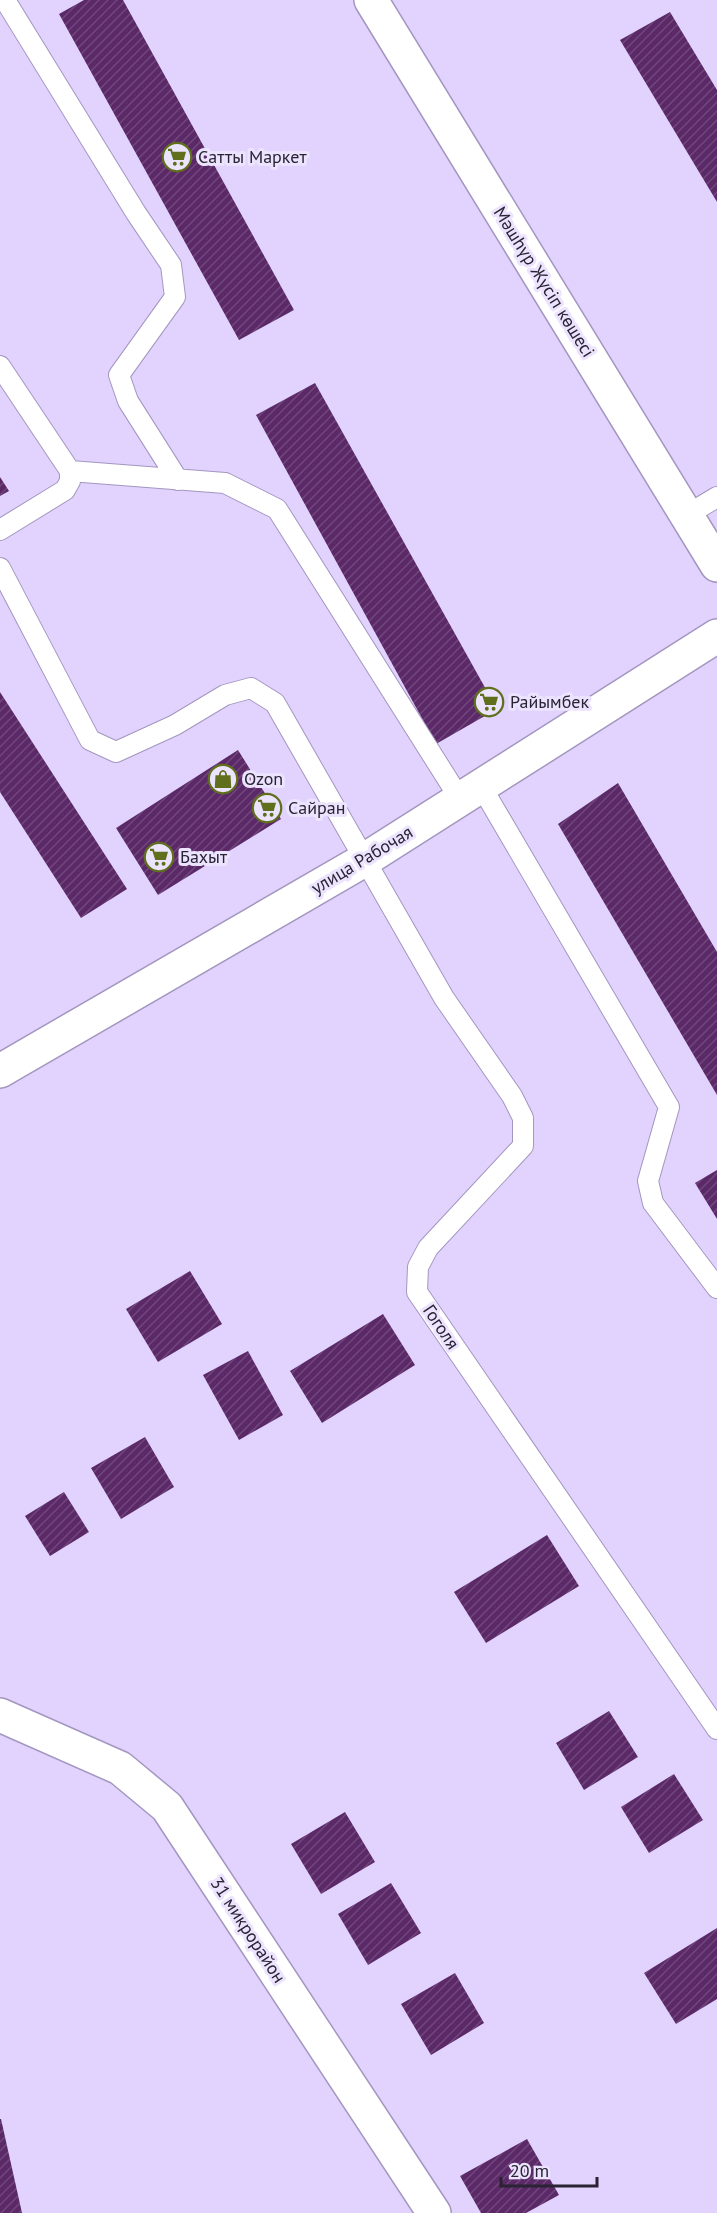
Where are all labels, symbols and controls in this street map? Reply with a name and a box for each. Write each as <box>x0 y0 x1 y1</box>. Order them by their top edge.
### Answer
supermarket icon: Сатты Маркет <box>161 141 193 173</box>
place label: Сатты Маркет <box>198 145 307 168</box>
street label: Мәшһүр Жүсіп көшесі <box>489 202 600 361</box>
supermarket icon: Райымбек <box>473 686 505 718</box>
place label: Райымбек <box>510 690 589 713</box>
shop icon: Ozon <box>207 763 239 795</box>
place label: Ozon <box>244 767 283 790</box>
supermarket icon: Сайран <box>251 792 283 824</box>
place label: Сайран <box>288 796 345 819</box>
street label: улица Рабочая <box>307 820 417 899</box>
supermarket icon: Бахыт <box>143 841 175 873</box>
place label: Бахыт <box>180 845 228 868</box>
street label: Гоголя <box>418 1300 465 1354</box>
street label: 31 микрорайон <box>206 1872 291 1987</box>
scale bar <box>501 2150 597 2188</box>
text: 20 m <box>510 2159 549 2182</box>

